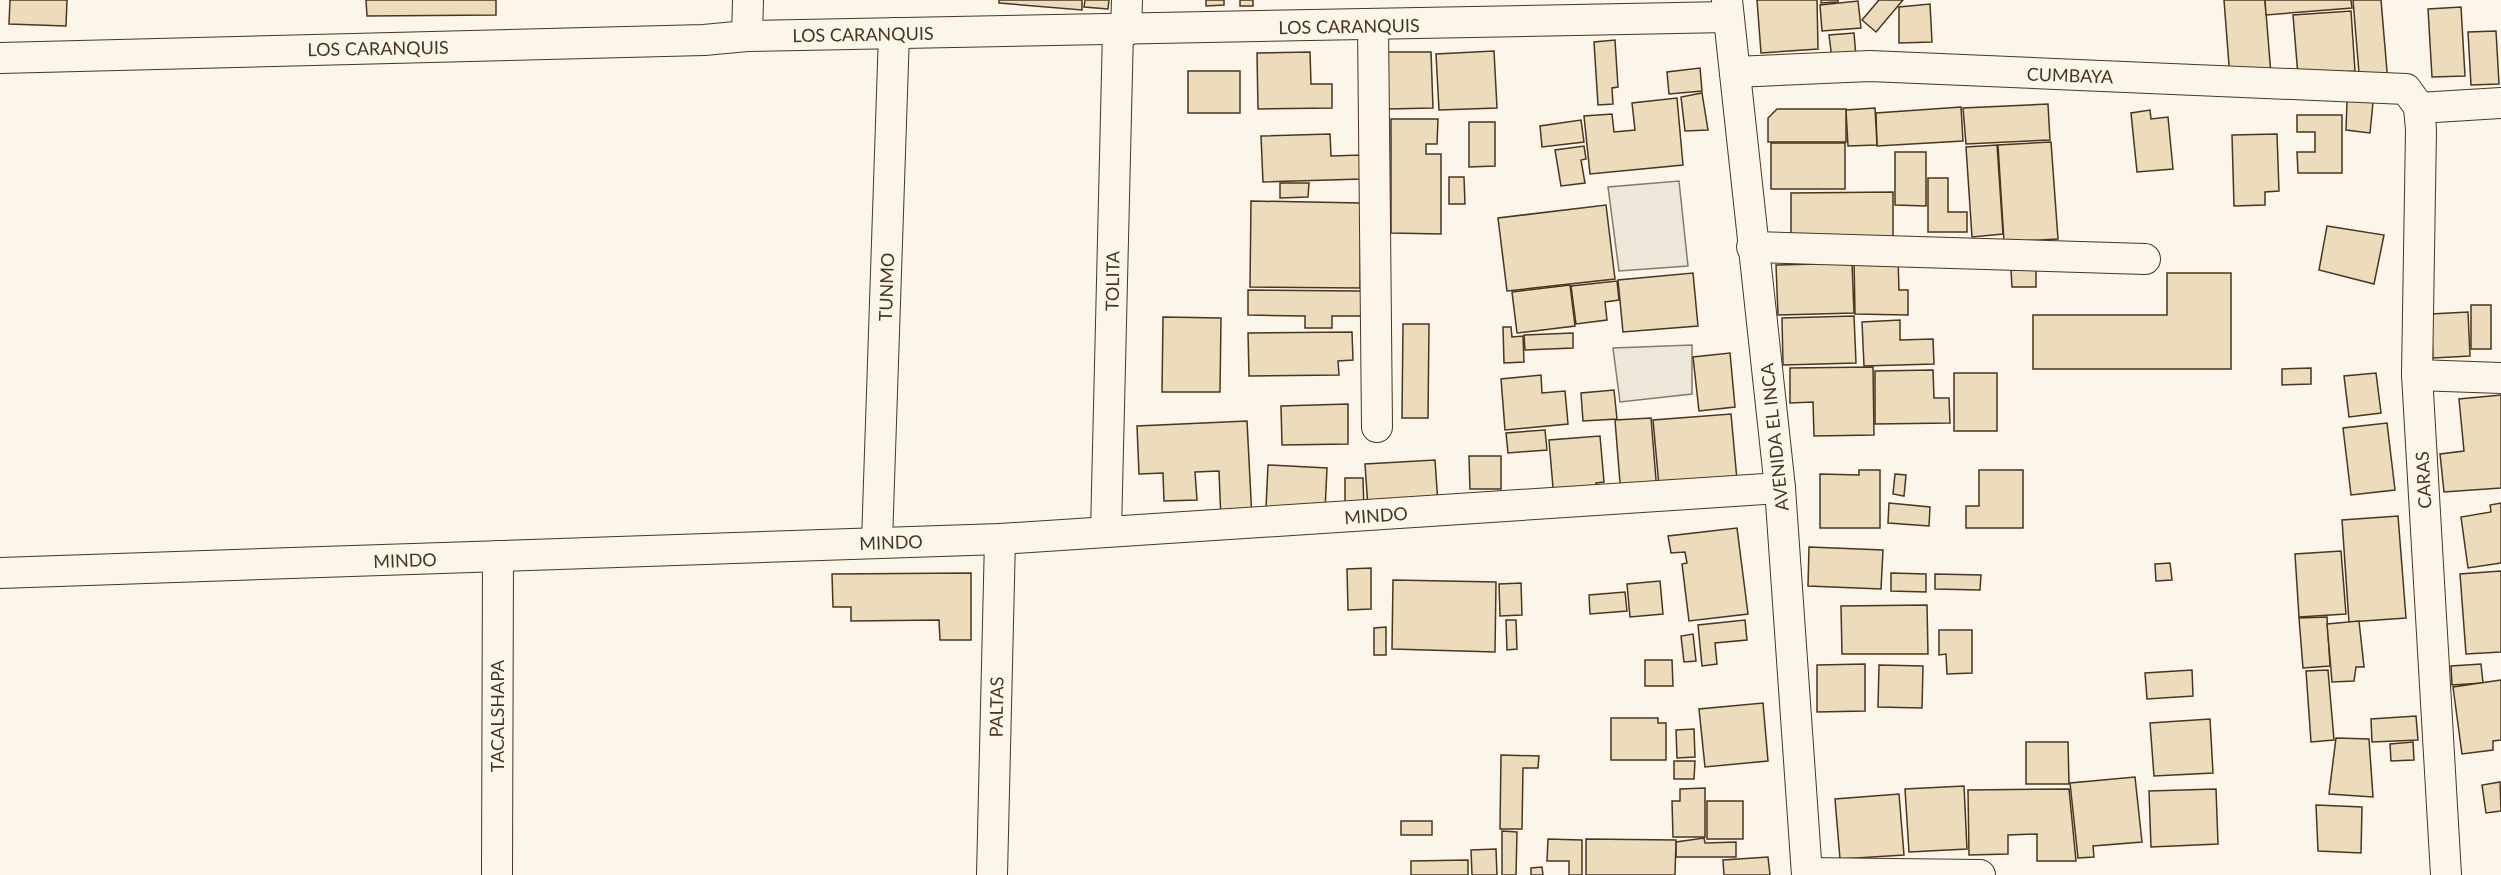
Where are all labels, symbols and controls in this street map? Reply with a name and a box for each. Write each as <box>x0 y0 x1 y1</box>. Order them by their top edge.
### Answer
street label: LOS CARANQUIS <box>1278 14 1420 38</box>
street label: LOS CARANQUIS <box>792 22 934 46</box>
street label: LOS CARANQUIS <box>307 36 449 60</box>
street label: CUMBAYA <box>2026 62 2114 88</box>
street label: TOLITA <box>1100 250 1124 311</box>
street label: TUNMO <box>874 252 898 322</box>
street label: AVENIDA EL INCA <box>1755 361 1793 512</box>
street label: CARAS <box>2411 451 2435 509</box>
street label: MINDO <box>1344 502 1408 528</box>
street label: MINDO <box>859 530 923 554</box>
street label: MINDO <box>373 548 437 572</box>
street label: TACALSHAPA <box>486 659 508 772</box>
street label: PALTAS <box>984 676 1008 738</box>

